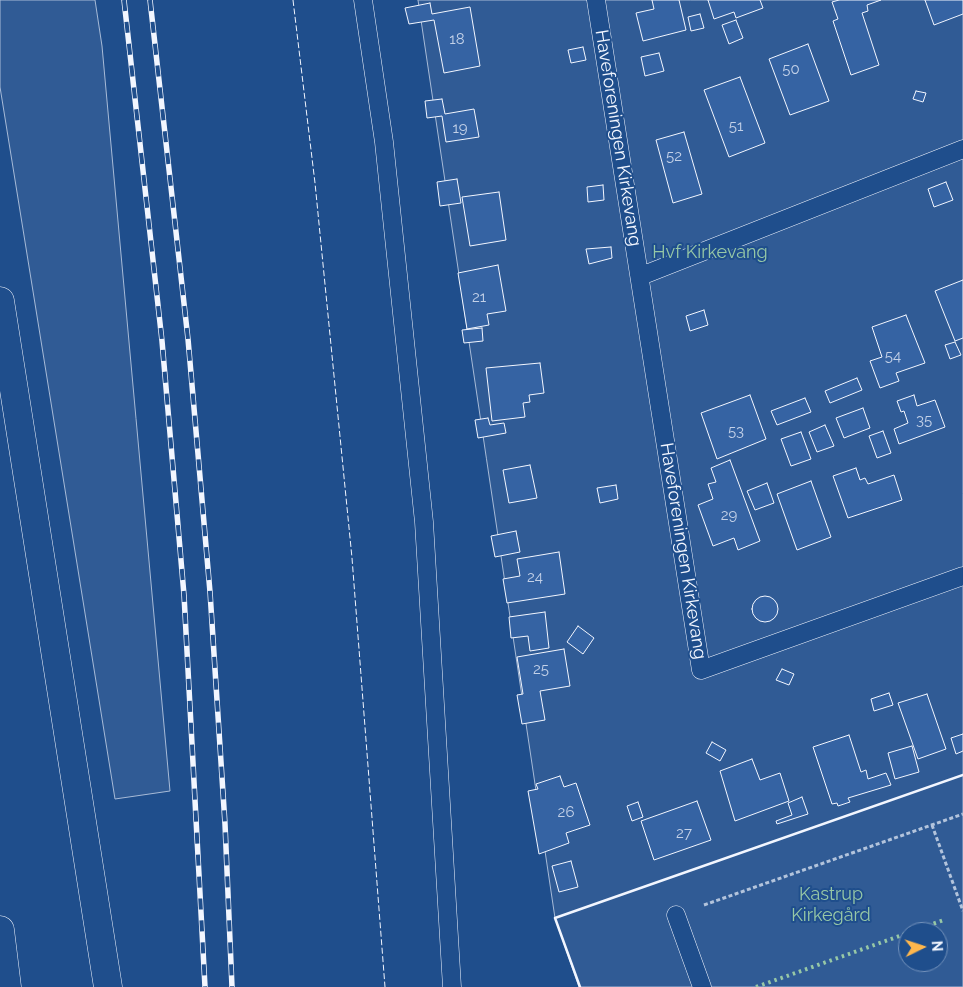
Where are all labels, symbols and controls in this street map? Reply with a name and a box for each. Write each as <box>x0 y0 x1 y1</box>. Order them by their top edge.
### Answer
street label: Haveforeningen Kirkevang <box>590 28 646 248</box>
house number: 18 <box>449 30 465 48</box>
house number: 50 <box>782 60 800 78</box>
house number: 51 <box>729 117 743 135</box>
house number: 19 <box>452 119 468 137</box>
house number: 52 <box>666 147 682 165</box>
park label: Hvf Kirkevang <box>652 242 768 264</box>
house number: 21 <box>472 288 486 306</box>
house number: 54 <box>885 347 901 365</box>
house number: 35 <box>916 411 932 429</box>
house number: 53 <box>728 422 744 440</box>
street label: Haveforeningen Kirkevang <box>655 441 711 661</box>
house number: 29 <box>721 506 737 524</box>
house number: 24 <box>527 568 543 586</box>
house number: 25 <box>533 660 549 678</box>
house number: 26 <box>558 803 574 821</box>
house number: 27 <box>676 824 692 842</box>
park label: Kastrup Kirkegård <box>791 884 871 926</box>
north arrow <box>898 922 948 972</box>
text: N <box>929 940 945 952</box>

